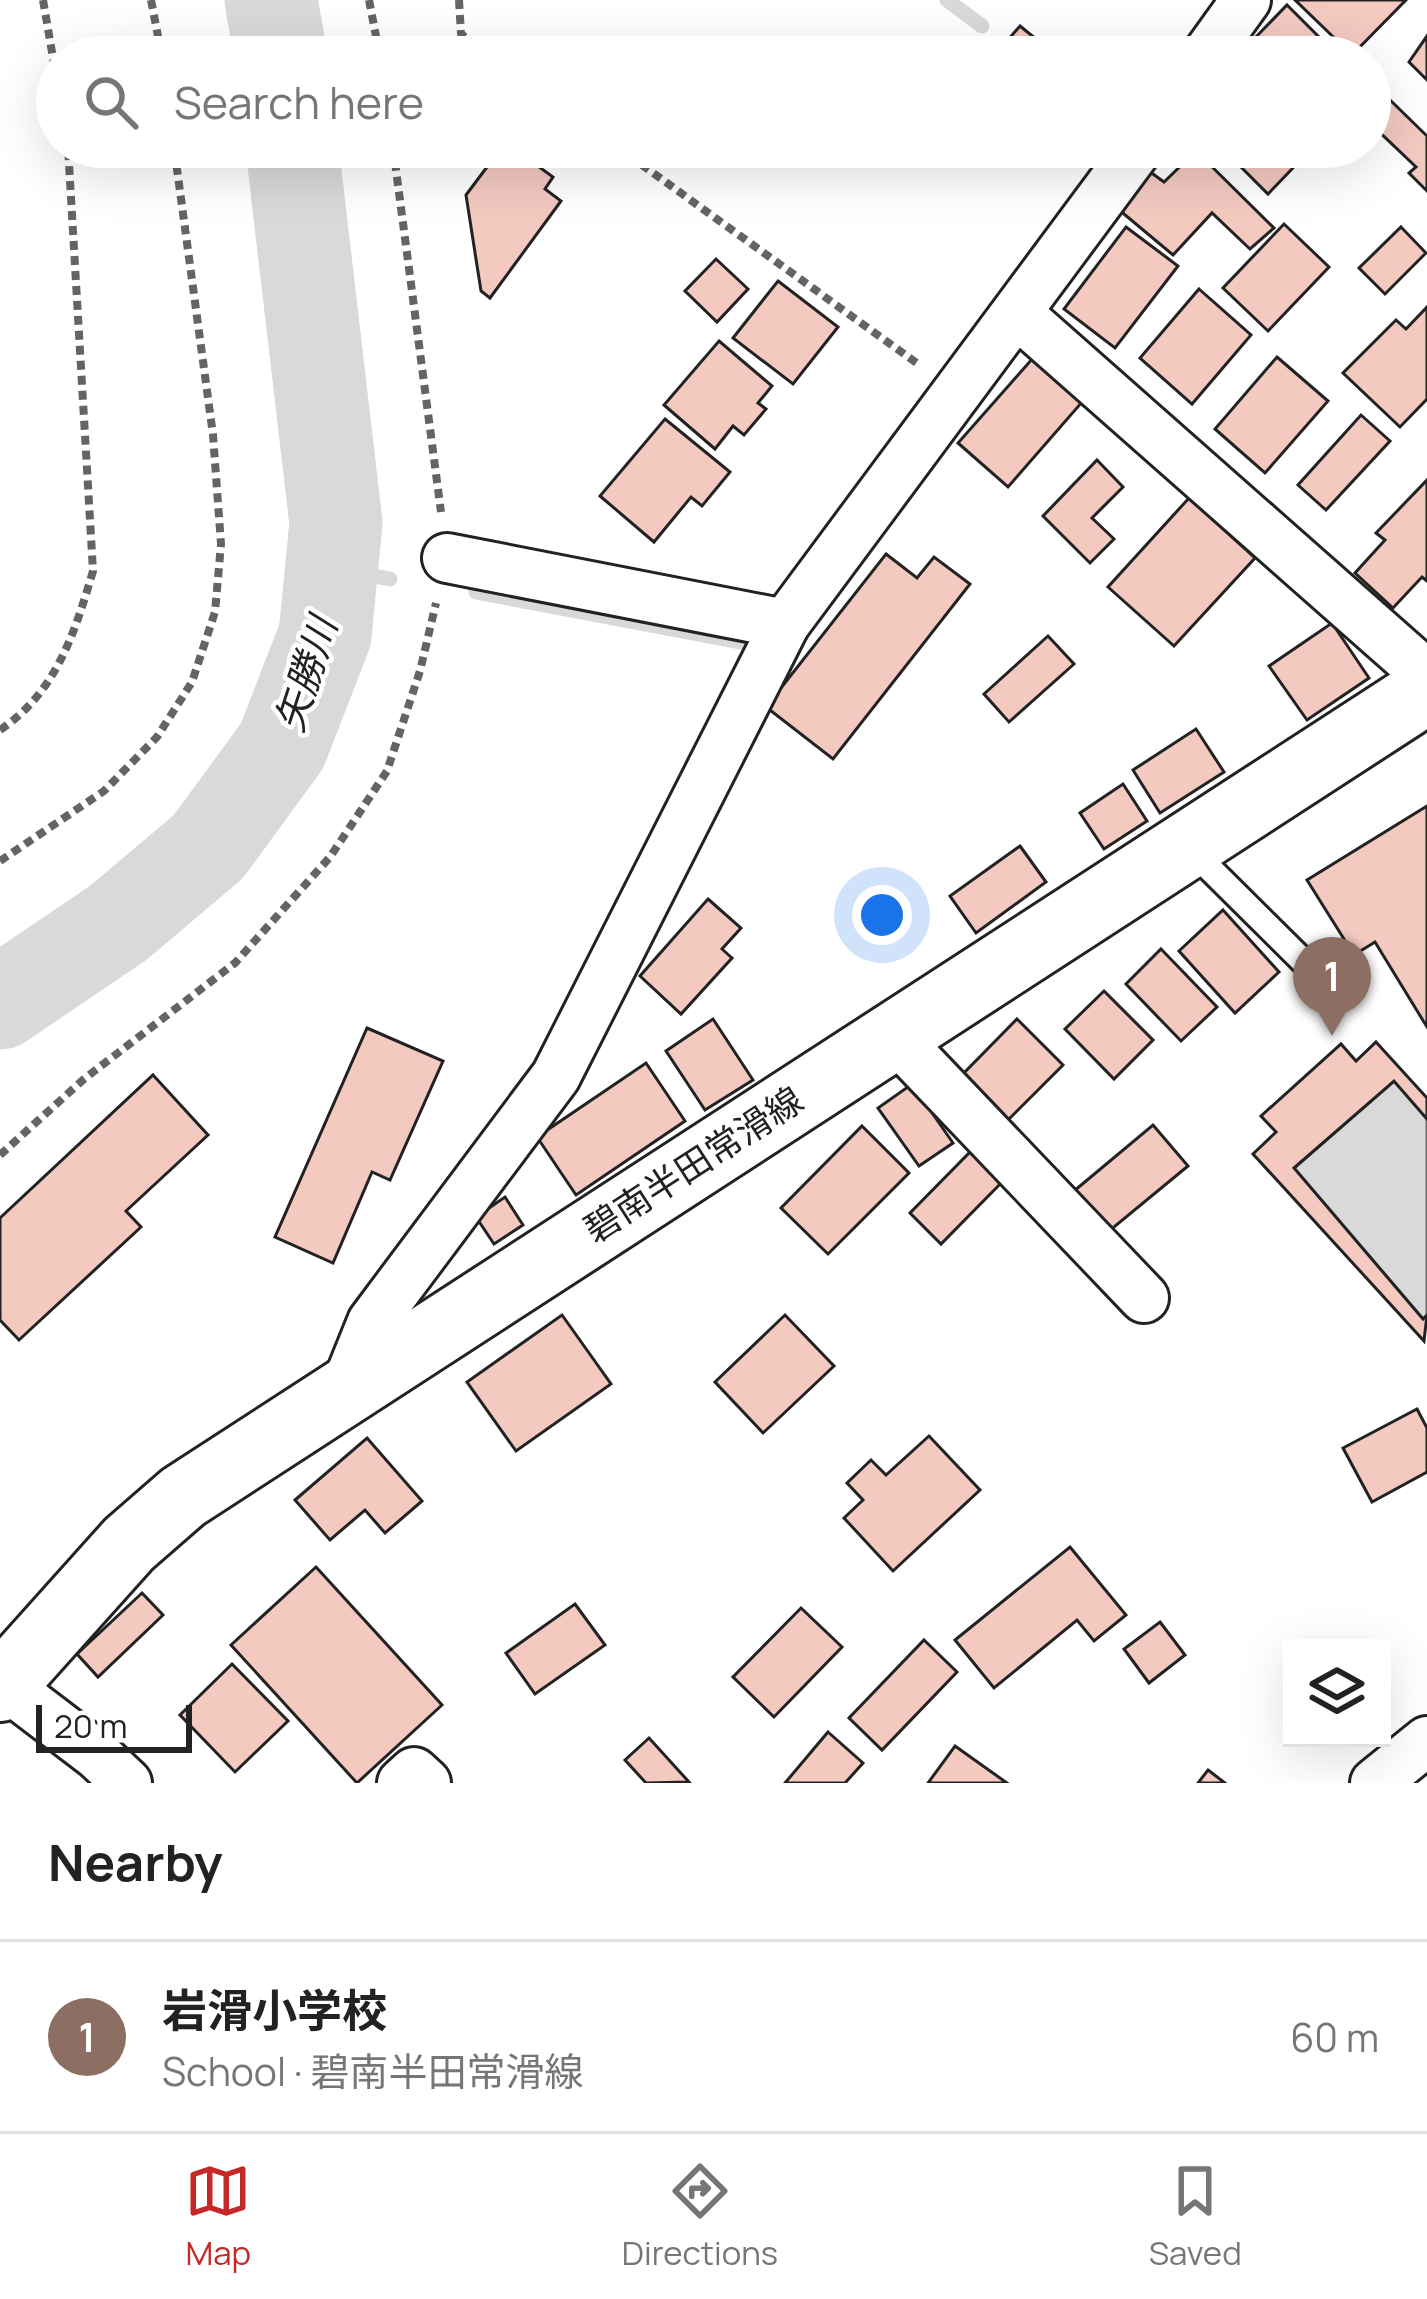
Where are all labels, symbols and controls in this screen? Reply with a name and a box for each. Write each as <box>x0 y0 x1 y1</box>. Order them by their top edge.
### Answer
search box <box>36 36 1391 168</box>
icon: search <box>78 69 144 135</box>
text: Search here <box>174 71 424 133</box>
water label: 矢勝川 <box>261 606 350 738</box>
your location <box>852 885 912 945</box>
pin: 1 <box>1293 937 1371 1036</box>
street label: 碧南半田常滑線 <box>574 1075 812 1253</box>
map controls <box>1283 1639 1391 1747</box>
button: layers <box>1283 1639 1391 1747</box>
scale bar <box>36 1699 192 1752</box>
text: 20 m <box>54 1703 128 1748</box>
text: Nearby <box>48 1827 223 1896</box>
text: 岩滑小学校 <box>162 1979 387 2041</box>
text: 1 <box>78 2010 96 2064</box>
text: 60 m <box>1290 2010 1379 2064</box>
text: School · 碧南半田常滑線 <box>162 2044 583 2098</box>
tab: Map <box>185 2158 251 2275</box>
tab: Directions <box>622 2158 778 2275</box>
tab: Saved <box>1149 2158 1242 2275</box>

